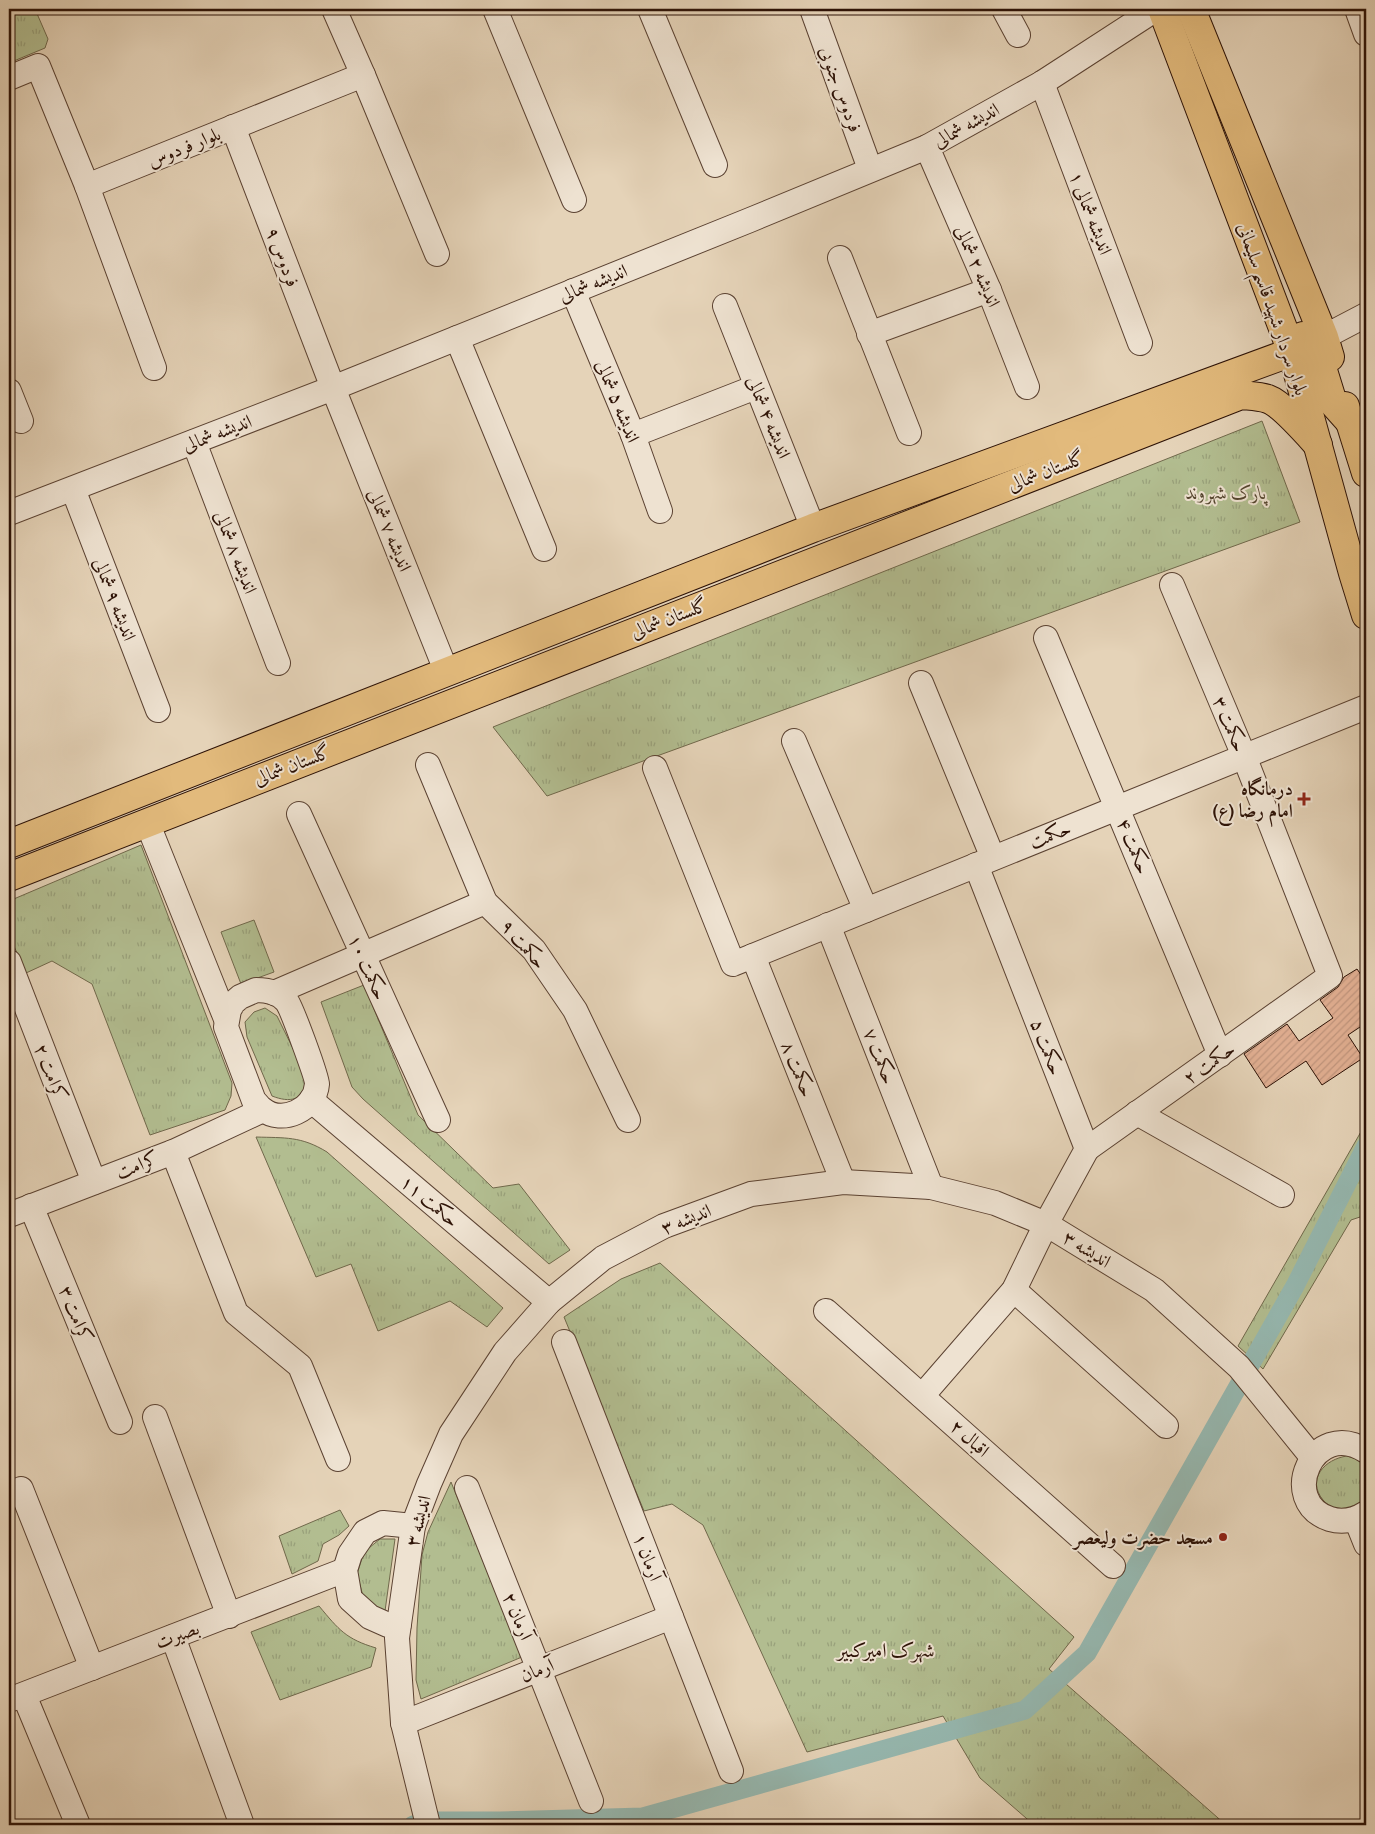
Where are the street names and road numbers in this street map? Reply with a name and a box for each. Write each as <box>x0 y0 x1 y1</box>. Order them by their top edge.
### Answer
street label: فردوس جنوبی <box>812 42 868 136</box>
street label: اندیشه شمالی <box>928 97 1004 153</box>
street label: بلوار فردوس <box>144 121 224 173</box>
street label: اندیشه شمالی ۱ <box>1064 168 1118 258</box>
street label: بلوار سردار شهید قاسم سلیمانی <box>1225 219 1314 401</box>
street label: اندیشه ۲ شمالی <box>949 221 1007 311</box>
street label: فردوس ۹ <box>260 224 306 290</box>
street label: اندیشه شمالی <box>555 258 631 308</box>
street label: اندیشه ۵ شمالی <box>590 356 646 446</box>
street label: اندیشه ۴ شمالی <box>741 372 797 462</box>
street label: اندیشه شمالی <box>179 408 255 458</box>
street label: گلستان شمالی <box>1004 445 1088 497</box>
street label: اندیشه ۷ شمالی <box>362 485 418 575</box>
street label: اندیشه ۸ شمالی <box>209 507 263 597</box>
street label: اندیشه ۹ شمالی <box>88 554 142 644</box>
street label: گلستان شمالی <box>627 592 711 644</box>
street label: حکمت ۳ <box>1207 692 1253 756</box>
street label: گلستان شمالی <box>250 739 334 791</box>
street label: حکمت ۴ <box>1112 814 1156 878</box>
street label: حکمت <box>1025 815 1075 855</box>
street label: حکمت ۹ <box>496 914 552 974</box>
street label: حکمت ۱۰ <box>343 930 393 1004</box>
street label: حکمت ۵ <box>1025 1015 1069 1079</box>
street label: حکمت ۷ <box>858 1024 902 1088</box>
street label: حکمت ۲ <box>1178 1036 1240 1090</box>
street label: حکمت ۸ <box>776 1037 820 1101</box>
street label: کرامت ۲ <box>29 1040 73 1104</box>
street label: کرامت <box>112 1145 162 1185</box>
street label: حکمت ۱۱ <box>395 1169 465 1233</box>
street label: اندیشه ۳ <box>657 1198 715 1240</box>
street label: اندیشه ۳ <box>1058 1225 1116 1273</box>
street label: کرامت ۳ <box>53 1282 99 1346</box>
street label: اقبال ۲ <box>945 1414 995 1462</box>
street label: اندیشه ۳ <box>399 1493 437 1549</box>
street label: آرمان ۱ <box>628 1530 669 1586</box>
street label: آرمان ۲ <box>497 1588 540 1645</box>
street label: بصیرت <box>151 1615 203 1655</box>
street label: آرمان <box>516 1651 559 1688</box>

